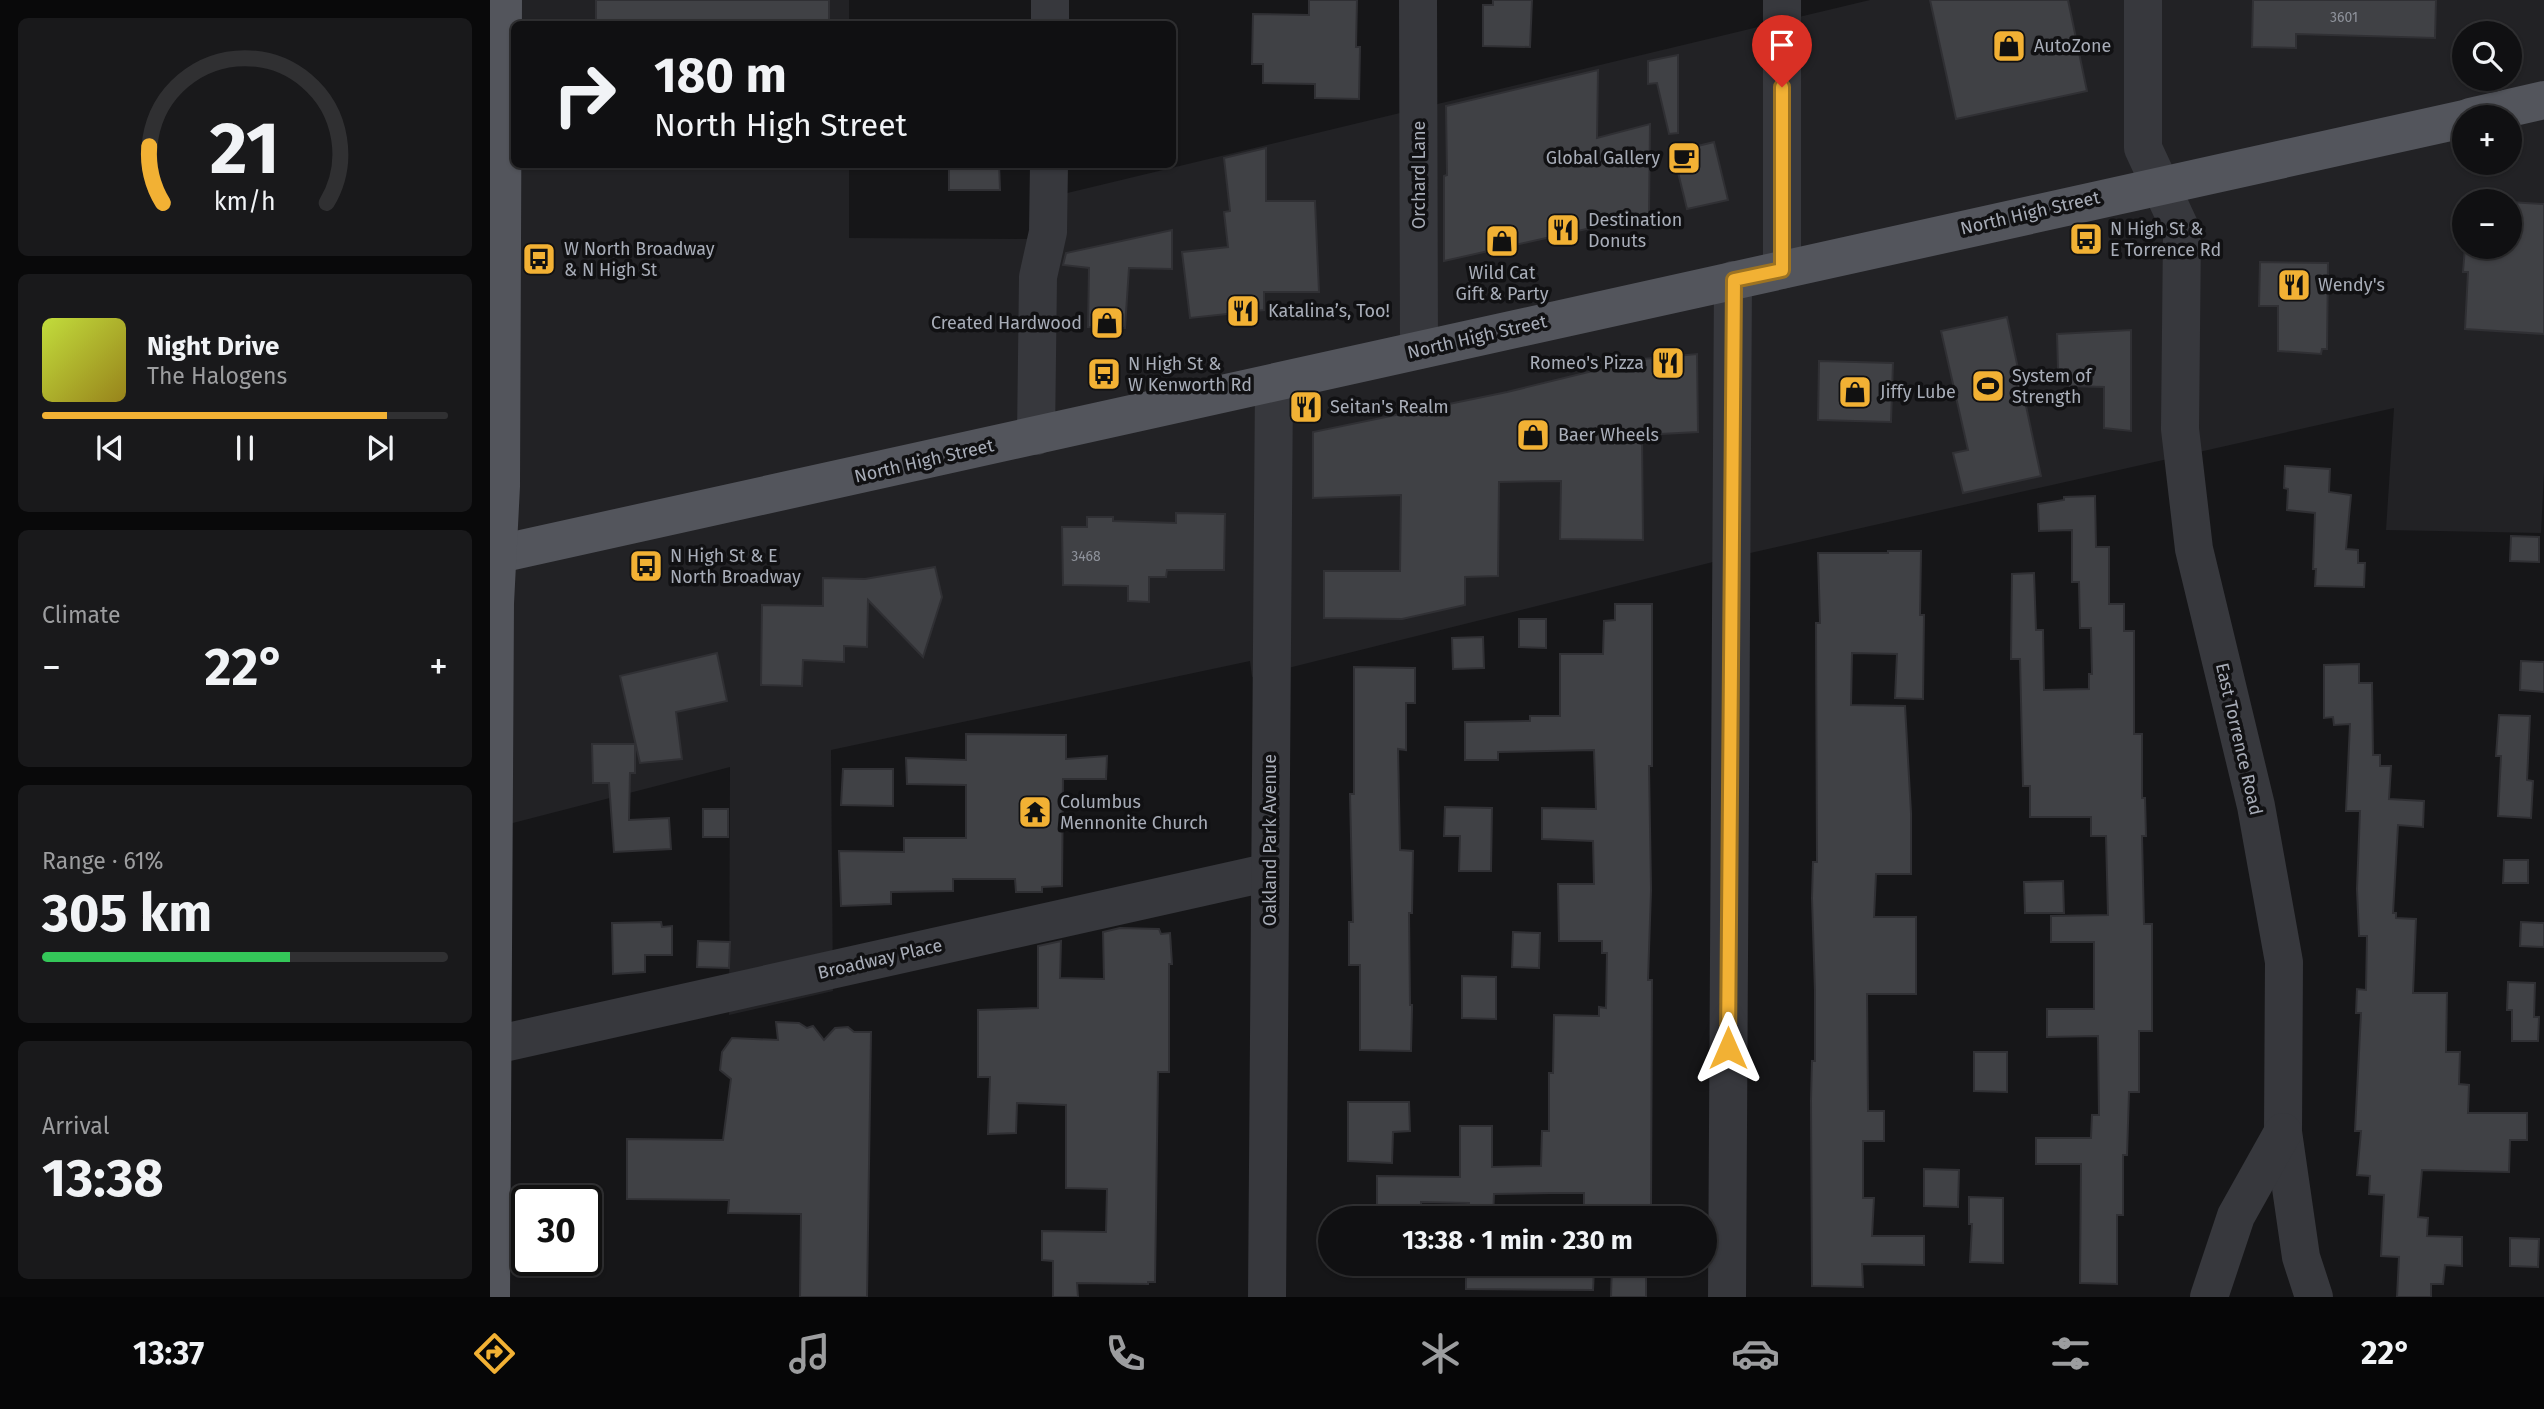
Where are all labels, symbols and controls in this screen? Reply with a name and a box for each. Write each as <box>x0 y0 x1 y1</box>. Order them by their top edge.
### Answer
house number: 3601 <box>2330 9 2358 26</box>
pin <box>1752 15 1812 87</box>
map controls <box>2452 21 2522 259</box>
button: search <box>2452 21 2522 91</box>
icon: arrive <box>1763 26 1801 64</box>
shop icon: AutoZone <box>1990 27 2028 65</box>
place label: AutoZone <box>2034 35 2111 57</box>
text: 180 m <box>654 46 787 105</box>
icon: right <box>539 49 630 140</box>
text: 21 <box>210 105 280 192</box>
button: + <box>2452 105 2522 175</box>
text: North High Street <box>654 106 907 144</box>
street label: Orchard Lane <box>1408 121 1430 229</box>
cafe icon: Global Gallery <box>1665 139 1703 177</box>
place label: Global Gallery <box>1546 147 1660 169</box>
street label: North High Street <box>1958 186 2102 240</box>
text: km/h <box>214 187 276 217</box>
button: − <box>2452 189 2522 259</box>
place label: Destination Donuts <box>1588 209 1682 252</box>
restaurant icon: Destination Donuts <box>1544 211 1582 249</box>
place label: N High St & E Torrence Rd <box>2110 218 2221 261</box>
bus stop icon: N High St & E Torrence Rd <box>2067 220 2105 258</box>
shop icon: Wild Cat Gift & Party <box>1483 222 1521 260</box>
place label: W North Broadway & N High St <box>564 238 715 281</box>
bus stop icon: W North Broadway & N High St <box>520 240 558 278</box>
place label: Wild Cat Gift & Party <box>1455 262 1549 305</box>
restaurant icon: Wendy's <box>2275 266 2313 304</box>
place label: Wendy's <box>2318 274 2385 296</box>
restaurant icon: Katalina’s, Too! <box>1224 292 1262 330</box>
place label: Katalina’s, Too! <box>1268 300 1390 322</box>
shop icon: Created Hardwood <box>1088 304 1126 342</box>
street label: North High Street <box>1405 310 1549 364</box>
place label: Created Hardwood <box>931 312 1082 334</box>
text: Night Drive <box>147 331 279 362</box>
restaurant icon: Romeo's Pizza <box>1649 344 1687 382</box>
place label: Romeo's Pizza <box>1530 352 1644 374</box>
place label: N High St & W Kenworth Rd <box>1128 353 1252 396</box>
bus stop icon: N High St & W Kenworth Rd <box>1085 355 1123 393</box>
text: The Halogens <box>147 362 287 390</box>
place label: System of Strength <box>2012 365 2094 408</box>
sports icon: System of Strength <box>1969 367 2007 405</box>
shop icon: Jiffy Lube <box>1836 373 1874 411</box>
place label: Jiffy Lube <box>1880 381 1956 403</box>
restaurant icon: Seitan's Realm <box>1287 388 1325 426</box>
place label: Seitan's Realm <box>1330 396 1449 418</box>
shop icon: Baer Wheels <box>1514 416 1552 454</box>
place label: Baer Wheels <box>1558 424 1659 446</box>
icon: previous <box>91 429 129 467</box>
icon: pause <box>226 429 264 467</box>
icon: next <box>361 429 399 467</box>
street label: North High Street <box>852 434 996 488</box>
place label: N High St & E North Broadway <box>670 545 801 588</box>
bus stop icon: N High St & E North Broadway <box>627 547 665 585</box>
house number: 3468 <box>1071 548 1101 565</box>
text: Climate <box>42 601 121 629</box>
text: 22° <box>205 636 285 699</box>
text: − <box>42 644 61 690</box>
text: + <box>429 644 448 690</box>
street label: East Torrence Road <box>2211 661 2267 817</box>
street label: Oakland Park Avenue <box>1259 754 1281 926</box>
place label: Columbus Mennonite Church <box>1060 791 1208 834</box>
temple icon: Columbus Mennonite Church <box>1016 793 1054 831</box>
text: Range · 61% <box>42 847 164 875</box>
text: 305 km <box>42 882 212 945</box>
street label: Broadway Place <box>815 934 945 984</box>
position arrow <box>1691 1011 1765 1085</box>
text: Arrival <box>42 1112 109 1140</box>
text: 13:38 <box>42 1147 164 1210</box>
speed limit sign: 30 <box>511 1185 602 1276</box>
text: 13:38 · 1 min · 230 m <box>1402 1225 1633 1256</box>
icon: directions <box>470 1329 519 1378</box>
icon: music <box>785 1329 834 1378</box>
icon: phone <box>1101 1329 1150 1378</box>
icon: climate <box>1416 1329 1465 1378</box>
icon: car <box>1731 1329 1780 1378</box>
icon: filters <box>2046 1329 2095 1378</box>
text: 13:37 <box>133 1334 204 1372</box>
text: 22° <box>2361 1334 2411 1372</box>

